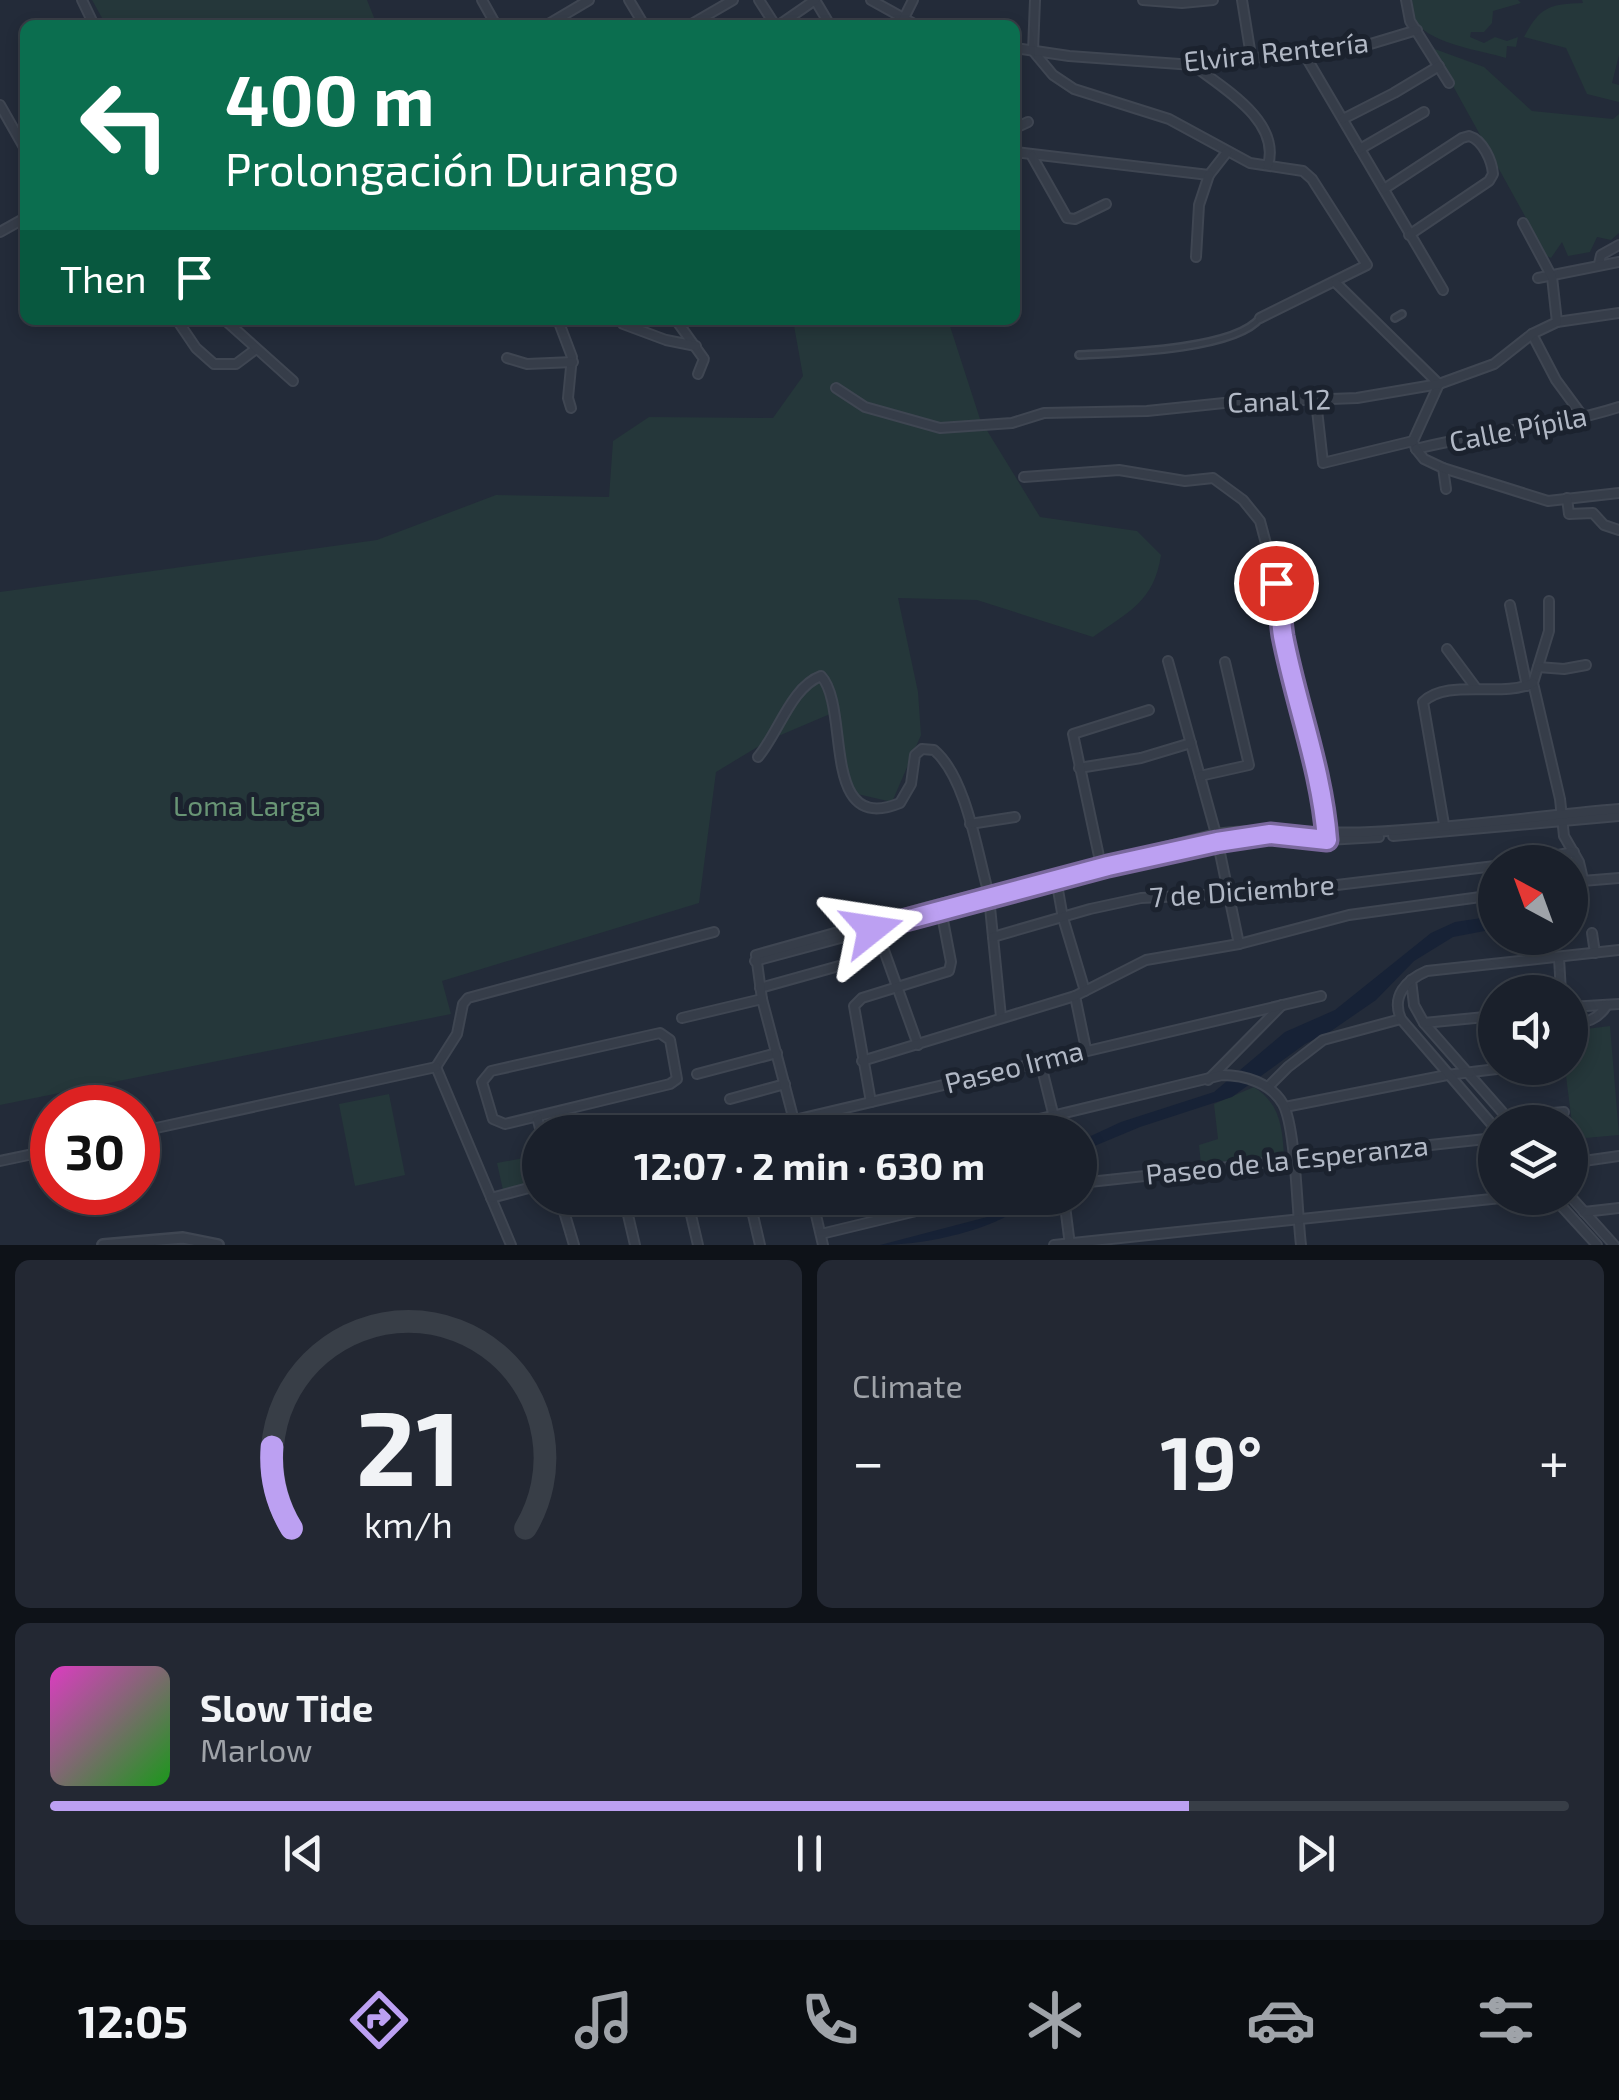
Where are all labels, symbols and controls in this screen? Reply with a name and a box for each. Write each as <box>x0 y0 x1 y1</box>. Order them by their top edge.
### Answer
street label: Elvira Rentería <box>1182 24 1370 78</box>
text: 400 m <box>225 56 435 140</box>
icon: left <box>60 60 190 190</box>
text: Prolongación Durango <box>225 141 679 195</box>
icon: arrive <box>167 250 222 305</box>
text: Then <box>60 255 147 301</box>
street label: Canal 12 <box>1227 381 1331 419</box>
street label: Calle Pípila <box>1446 398 1590 458</box>
pin <box>1234 541 1319 626</box>
icon: arrive <box>1249 556 1304 611</box>
park label: Loma Larga <box>173 788 321 822</box>
north arrow <box>1478 845 1588 955</box>
map controls <box>1478 845 1588 1215</box>
street label: 7 de Diciembre <box>1148 867 1336 913</box>
position arrow <box>820 877 924 981</box>
button: sound <box>1478 975 1588 1085</box>
street label: Paseo Irma <box>941 1032 1087 1100</box>
speed limit sign: 30 <box>30 1085 160 1215</box>
button: layers <box>1478 1105 1588 1215</box>
street label: Paseo de la Esperanza <box>1144 1127 1430 1191</box>
text: 12:07 · 2 min · 630 m <box>634 1142 985 1188</box>
text: Climate <box>852 1366 963 1404</box>
text: 21 <box>356 1382 461 1507</box>
text: 19° <box>1160 1415 1263 1505</box>
text: − <box>852 1427 884 1493</box>
text: + <box>1539 1427 1569 1493</box>
text: km/h <box>364 1502 453 1545</box>
text: Slow Tide <box>200 1684 373 1730</box>
text: Marlow <box>200 1730 312 1768</box>
icon: previous <box>276 1826 331 1881</box>
icon: pause <box>782 1826 837 1881</box>
icon: next <box>1288 1826 1343 1881</box>
icon: directions <box>344 1985 414 2055</box>
icon: music <box>569 1985 639 2055</box>
icon: phone <box>795 1985 865 2055</box>
icon: climate <box>1020 1985 1090 2055</box>
icon: car <box>1246 1985 1316 2055</box>
icon: filters <box>1471 1985 1541 2055</box>
text: 12:05 <box>78 1993 188 2047</box>

